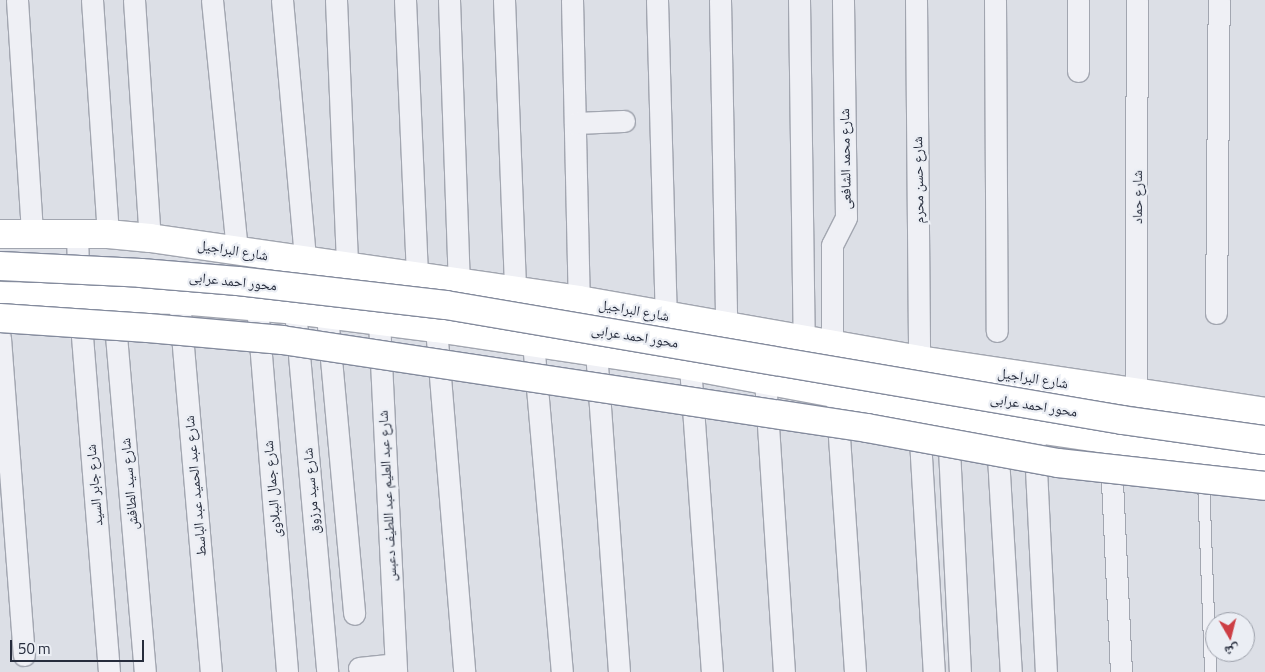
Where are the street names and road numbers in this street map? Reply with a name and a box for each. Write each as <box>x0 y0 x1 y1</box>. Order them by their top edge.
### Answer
street label: شارع محمد الشافعى <box>836 108 854 210</box>
street label: شارع حسن محرم <box>909 136 927 224</box>
street label: شارع حماد <box>1129 170 1145 224</box>
street label: شارع البراجيل <box>196 236 270 264</box>
street label: محور احمد عرابى <box>188 268 278 294</box>
street label: شارع البراجيل <box>597 296 671 324</box>
street label: محور احمد عرابى <box>590 321 680 351</box>
street label: شارع البراجيل <box>996 364 1070 392</box>
street label: محور احمد عرابى <box>989 390 1079 420</box>
street label: شارع عبد العليم عبد اللطيف دعبس <box>374 410 400 582</box>
street label: شارع عبد الحميد عبد الباسط <box>180 415 210 557</box>
street label: شارع سيد الطافش <box>117 437 141 531</box>
street label: شارع جمال الببلاوى <box>259 440 285 538</box>
street label: شارع جابر السيد <box>82 443 106 527</box>
street label: شارع سيد مرزوق <box>299 447 323 535</box>

